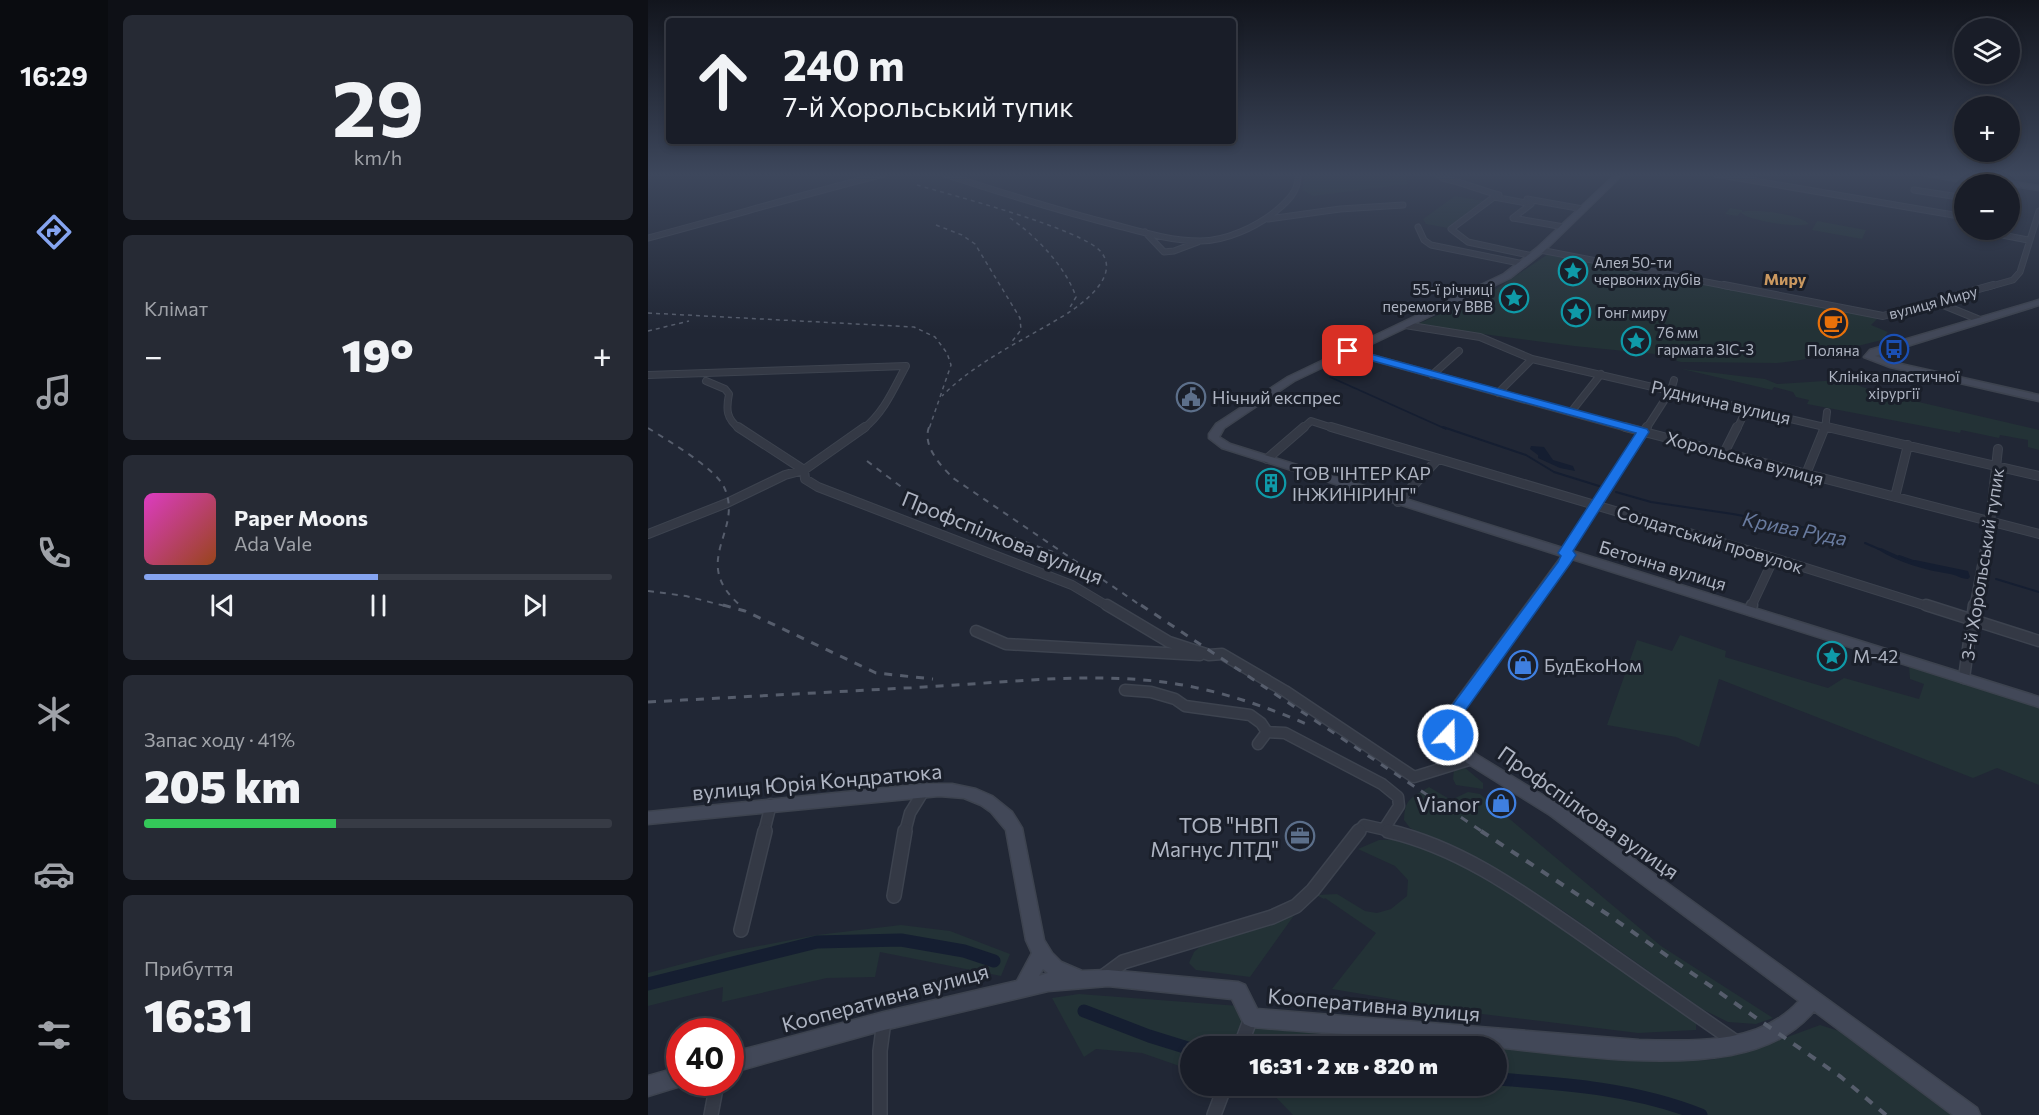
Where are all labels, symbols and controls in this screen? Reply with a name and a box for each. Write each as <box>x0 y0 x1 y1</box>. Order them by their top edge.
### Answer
map controls <box>1954 18 2020 240</box>
button: layers <box>1954 18 2020 84</box>
text: 240 m <box>783 38 905 90</box>
icon: ahead <box>684 42 762 120</box>
text: 29 <box>332 58 424 153</box>
text: 16:29 <box>20 59 88 92</box>
text: 7-й Хорольський тупик <box>783 90 1074 123</box>
button: + <box>1954 96 2020 162</box>
text: km/h <box>354 145 402 169</box>
button: − <box>1954 174 2020 240</box>
icon: directions <box>33 211 75 253</box>
place label: Алея 50-ти червоних дубів <box>1594 253 1701 288</box>
place icon: Алея 50-ти червоних дубів <box>1557 255 1589 287</box>
district label: Миру <box>1764 269 1807 288</box>
place label: 55-ї річниці перемоги у ВВВ <box>1383 280 1493 315</box>
street label: вулиця Миру <box>1887 281 1980 322</box>
place icon: 55-ї річниці перемоги у ВВВ <box>1498 282 1530 314</box>
text: Клімат <box>144 296 208 320</box>
place icon: Гонг миру <box>1560 296 1592 328</box>
place label: Гонг миру <box>1597 303 1667 321</box>
cafe icon: Поляна <box>1817 307 1849 339</box>
place label: 76 мм гармата ЗІС-3 <box>1657 323 1754 358</box>
pin <box>1322 325 1373 376</box>
place icon: 76 мм гармата ЗІС-3 <box>1620 325 1652 357</box>
text: 19° <box>342 326 414 381</box>
bus stop icon: Клініка пластичної хірургії <box>1878 333 1910 365</box>
text: − <box>144 334 163 375</box>
text: + <box>593 334 612 375</box>
icon: arrive <box>1331 334 1364 367</box>
place label: Поляна <box>1807 341 1859 359</box>
place label: Клініка пластичної хірургії <box>1828 367 1961 402</box>
icon: music <box>33 371 75 413</box>
street label: Руднична вулиця <box>1649 375 1793 429</box>
public building icon: Нічний експрес <box>1175 381 1207 413</box>
place label: Нічний експрес <box>1212 386 1341 408</box>
street label: Хорольська вулиця <box>1664 426 1826 490</box>
place label: ТОВ "ІНТЕР КАР ІНЖИНІРИНГ" <box>1292 462 1431 505</box>
street label: 3-й Хорольський тупик <box>1956 466 2008 662</box>
building icon: ТОВ "ІНТЕР КАР ІНЖИНІРИНГ" <box>1255 467 1287 499</box>
street label: Профспілкова вулиця <box>899 485 1107 589</box>
street label: Солдатський провулок <box>1614 500 1806 578</box>
text: Paper Moons <box>234 504 368 531</box>
water label: Крива Руда <box>1741 506 1849 550</box>
text: Ada Vale <box>234 531 312 555</box>
icon: phone <box>33 532 75 574</box>
street label: Бетонна вулиця <box>1597 535 1729 595</box>
icon: previous <box>206 589 239 622</box>
icon: pause <box>362 589 395 622</box>
icon: next <box>518 589 551 622</box>
place icon: М-42 <box>1816 640 1848 672</box>
place label: М-42 <box>1853 645 1898 667</box>
shop icon: БудЕкоНом <box>1507 649 1539 681</box>
place label: БудЕкоНом <box>1544 654 1642 676</box>
icon: climate <box>33 693 75 735</box>
position arrow <box>1416 703 1480 767</box>
text: Запас ходу · 41% <box>144 727 295 751</box>
street label: Профспілкова вулиця <box>1494 740 1684 884</box>
text: 205 km <box>144 757 301 812</box>
street label: вулиця Юрія Кондратюка <box>691 758 943 804</box>
shop icon: Vianor <box>1485 787 1517 819</box>
place label: Vianor <box>1416 791 1480 816</box>
place label: ТОВ "НВП Магнус ЛТД" <box>1150 812 1279 861</box>
office icon: ТОВ "НВП Магнус ЛТД" <box>1284 820 1316 852</box>
icon: car <box>33 853 75 895</box>
text: Прибуття <box>144 956 234 980</box>
street label: Кооперативна вулиця <box>779 957 991 1037</box>
street label: Кооперативна вулиця <box>1267 982 1481 1026</box>
text: 16:31 <box>144 986 253 1041</box>
icon: filters <box>33 1014 75 1056</box>
speed limit sign: 40 <box>666 1018 744 1096</box>
text: 16:31 · 2 хв · 820 m <box>1249 1052 1438 1079</box>

